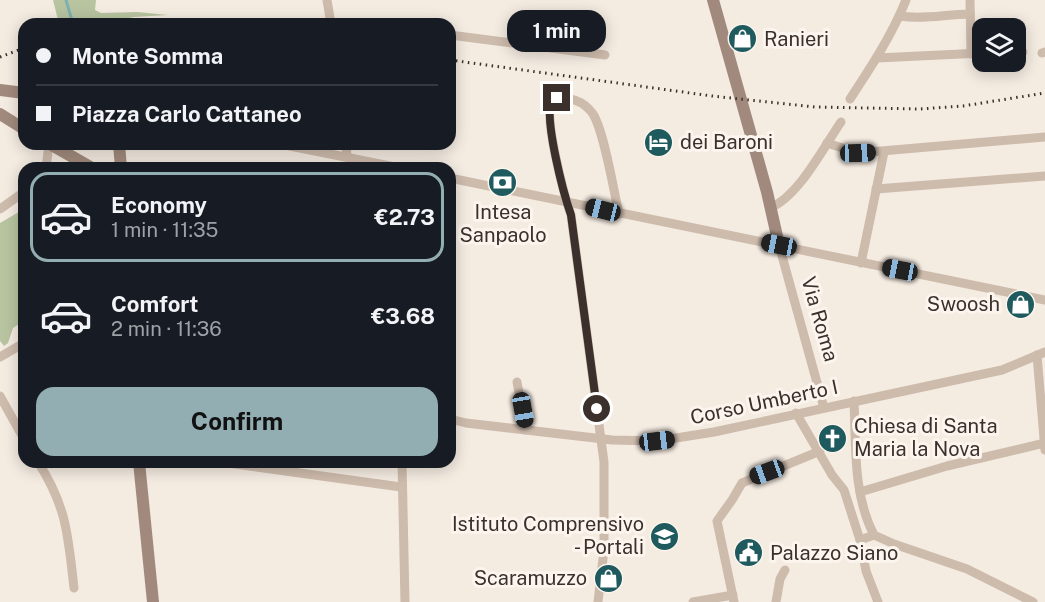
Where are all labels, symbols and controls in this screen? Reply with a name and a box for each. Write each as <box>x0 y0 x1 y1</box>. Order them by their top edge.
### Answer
callout: 1 min <box>508 11 606 53</box>
map controls <box>972 18 1026 72</box>
button: layers <box>972 18 1026 72</box>
text: 1 min <box>532 19 581 43</box>
shop icon: Ranieri <box>727 23 759 55</box>
place label: Ranieri <box>764 27 829 51</box>
text: Monte Somma <box>72 43 223 69</box>
route end <box>543 84 570 111</box>
text: Piazza Carlo Cattaneo <box>72 101 302 127</box>
hotel icon: dei Baroni <box>643 126 675 158</box>
place label: dei Baroni <box>680 130 773 154</box>
car <box>840 143 876 163</box>
bank icon: Intesa Sanpaolo <box>487 166 519 198</box>
icon: car <box>39 190 93 244</box>
text: Economy <box>111 192 207 218</box>
car <box>583 197 623 223</box>
place label: Intesa Sanpaolo <box>460 200 546 247</box>
text: €2.73 <box>374 204 435 230</box>
text: 1 min · 11:35 <box>111 218 218 242</box>
car <box>760 233 798 257</box>
car <box>881 258 919 282</box>
street label: Via Roma <box>796 274 844 364</box>
shop icon: Swoosh <box>1005 288 1037 320</box>
icon: car <box>39 289 93 343</box>
text: Comfort <box>111 291 198 317</box>
place label: Swoosh <box>927 292 1000 316</box>
text: €3.68 <box>371 303 435 329</box>
text: 2 min · 11:36 <box>111 317 222 341</box>
street label: Corso Umberto I <box>688 375 840 429</box>
button: Confirm <box>36 387 438 456</box>
car <box>511 391 535 429</box>
route start <box>583 395 610 422</box>
place label: Chiesa di Santa Maria la Nova <box>854 414 997 461</box>
church icon: Chiesa di Santa Maria la Nova <box>817 422 849 454</box>
car <box>638 430 676 452</box>
car <box>747 457 787 487</box>
place label: Istituto Comprensivo - Portali <box>452 512 644 559</box>
school or university icon: Istituto Comprensivo - Portali <box>649 520 681 552</box>
public building icon: Palazzo Siano <box>733 537 765 569</box>
place label: Palazzo Siano <box>770 541 898 565</box>
shop icon: Scaramuzzo <box>592 562 624 594</box>
place label: Scaramuzzo <box>474 566 587 590</box>

